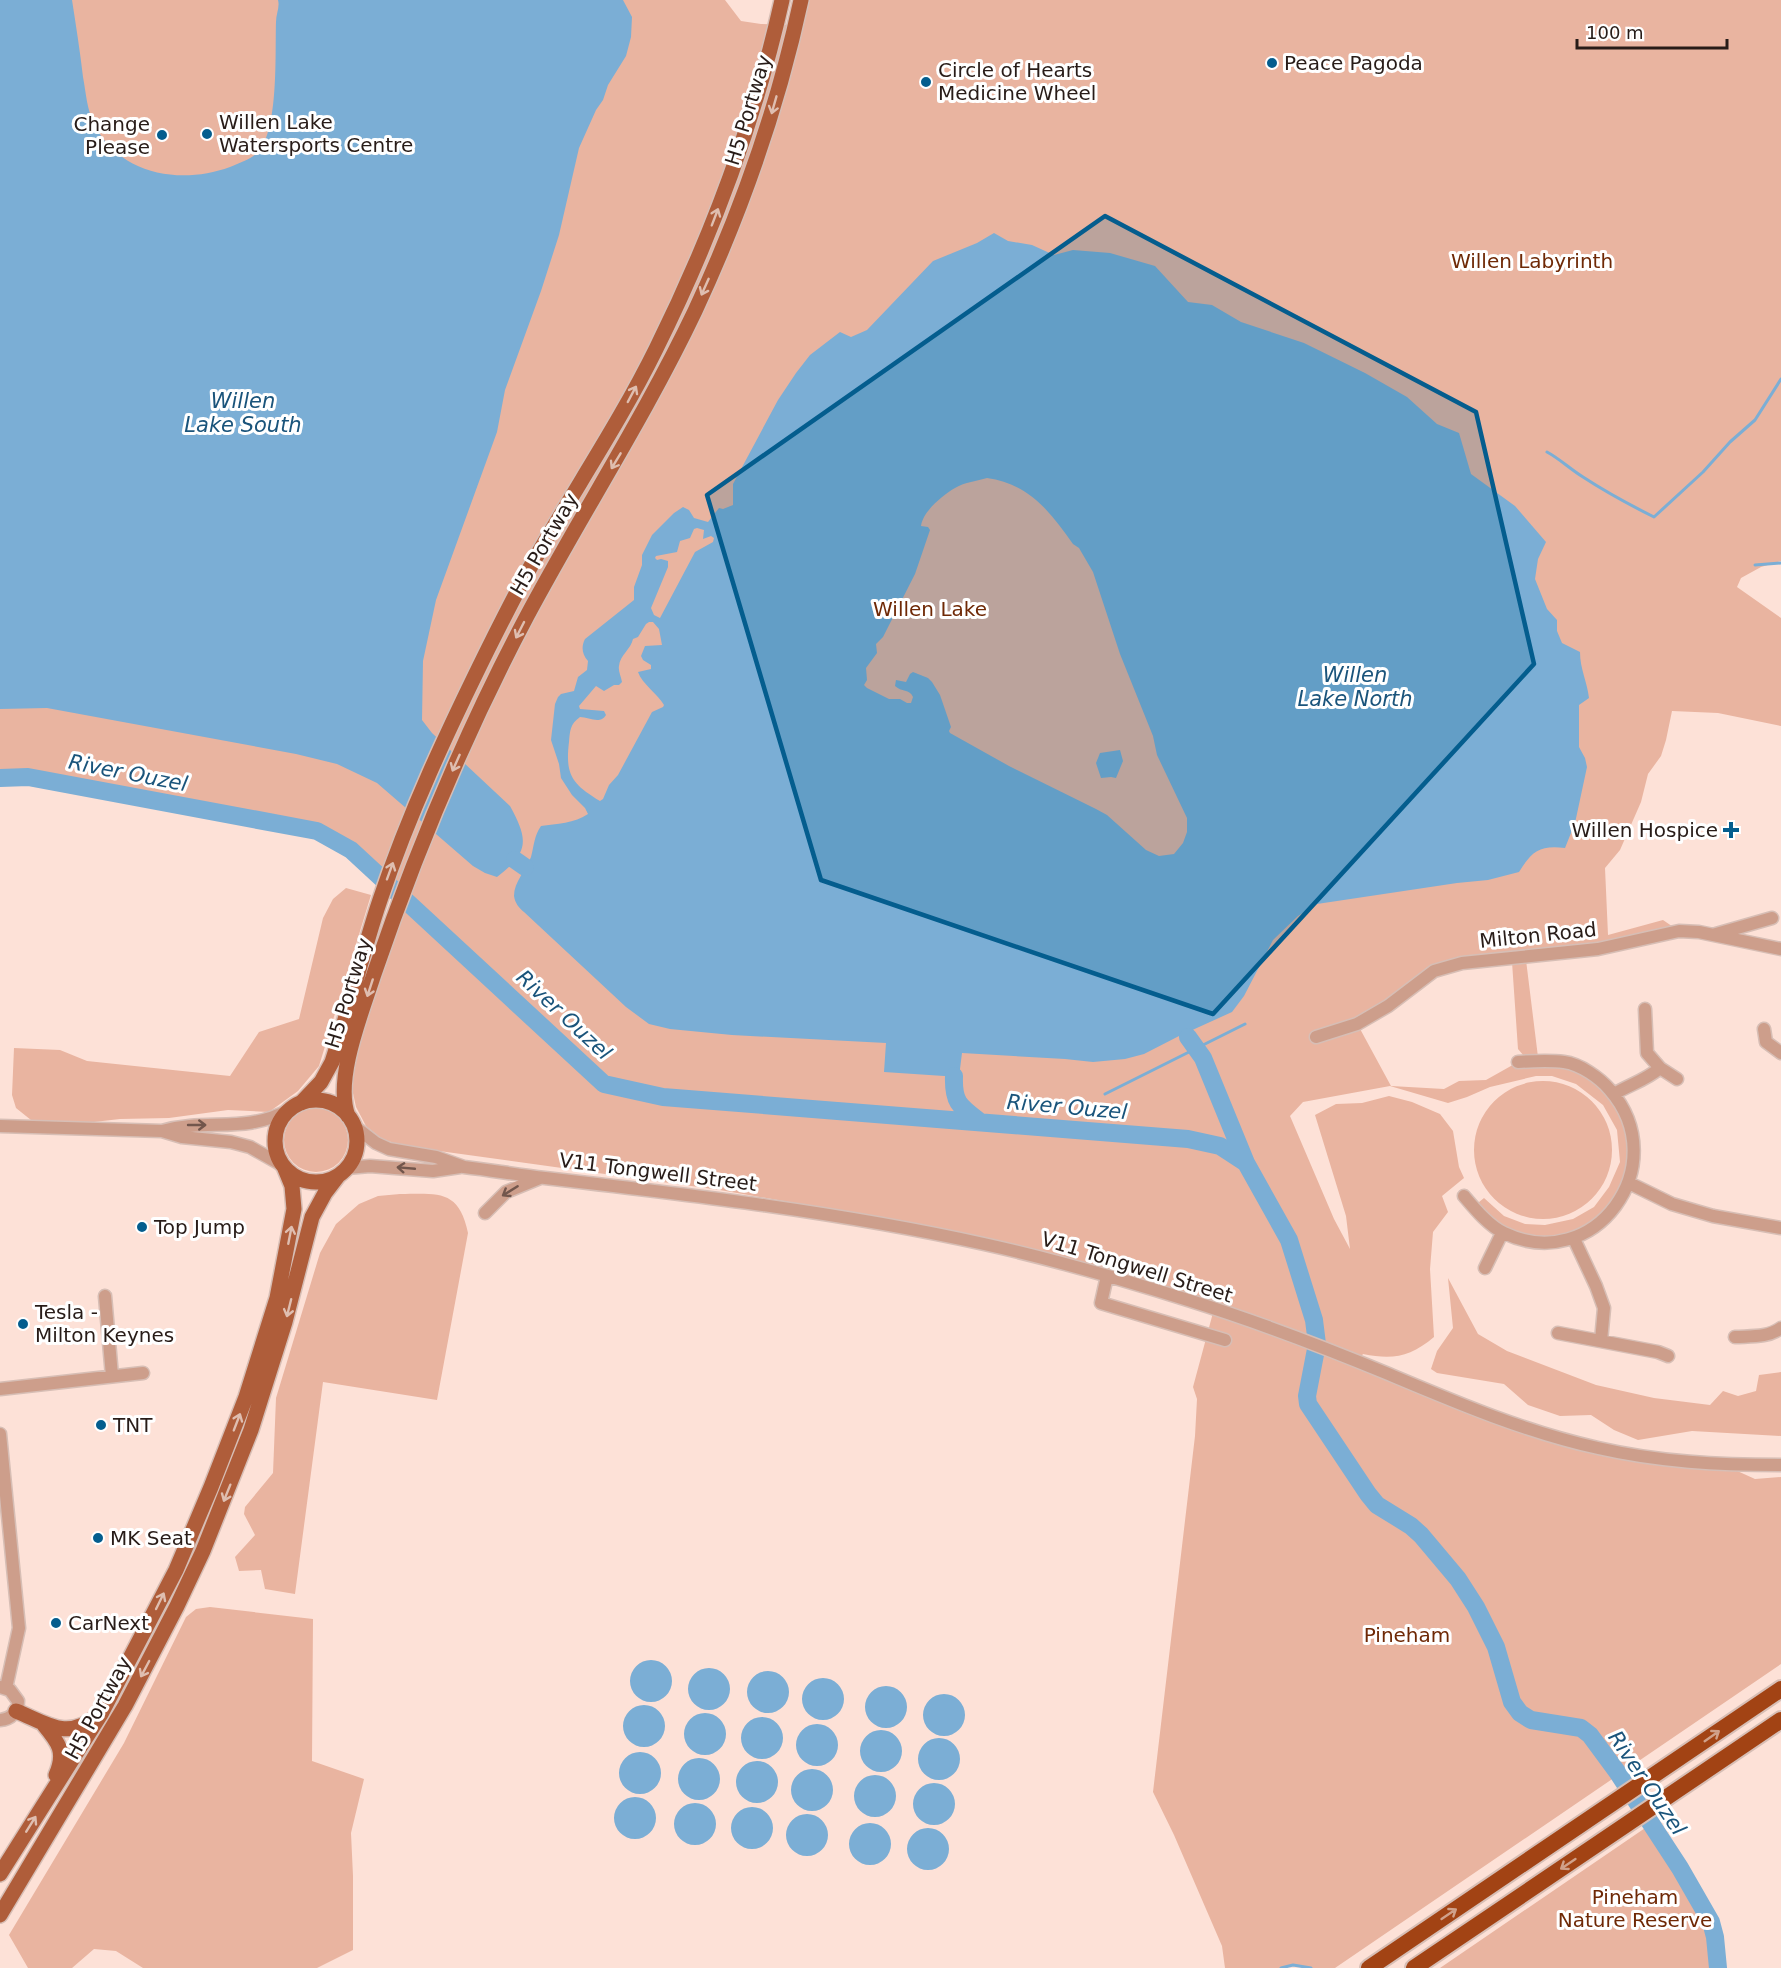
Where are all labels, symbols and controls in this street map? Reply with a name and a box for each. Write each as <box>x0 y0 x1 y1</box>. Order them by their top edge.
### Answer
scale bar <box>1577 12 1727 50</box>
text: 100 m <box>1586 22 1644 43</box>
place label: Peace Pagoda <box>1284 51 1423 75</box>
street label: H5 Portway <box>720 52 776 168</box>
marker: Peace Pagoda <box>1265 56 1279 70</box>
place label: Circle of Hearts Medicine Wheel <box>938 58 1096 105</box>
marker: Circle of Hearts Medicine Wheel <box>919 75 933 89</box>
one-way arrow <box>768 95 779 114</box>
place label: Willen Lake Watersports Centre <box>219 110 413 157</box>
place label: Change Please <box>73 112 150 159</box>
marker: Willen Lake Watersports Centre <box>200 127 214 141</box>
marker: Change Please <box>155 128 169 142</box>
one-way arrow <box>710 209 721 227</box>
park label: Willen Labyrinth <box>1451 249 1613 273</box>
one-way arrow <box>699 278 711 296</box>
one-way arrow <box>626 386 638 403</box>
water label: Willen Lake South <box>184 389 302 437</box>
one-way arrow <box>610 452 622 469</box>
street label: H5 Portway <box>505 488 583 599</box>
park label: Willen Lake <box>873 597 987 621</box>
one-way arrow <box>514 621 526 638</box>
water label: Willen Lake North <box>1297 663 1413 711</box>
water label: River Ouzel <box>66 750 190 796</box>
one-way arrow <box>449 753 461 771</box>
place label: Willen Hospice <box>1571 818 1718 842</box>
marker: Willen Hospice <box>1722 821 1740 839</box>
one-way arrow <box>385 862 396 881</box>
street label: Milton Road <box>1478 917 1598 953</box>
street label: H5 Portway <box>320 935 376 1051</box>
water label: River Ouzel <box>512 965 616 1065</box>
one-way arrow <box>363 978 374 997</box>
water label: River Ouzel <box>1006 1090 1128 1124</box>
one-way arrow <box>187 1119 207 1131</box>
street label: V11 Tongwell Street <box>558 1148 758 1196</box>
one-way arrow <box>396 1163 416 1174</box>
one-way arrow <box>502 1185 519 1198</box>
place label: Top Jump <box>153 1215 245 1239</box>
marker: Top Jump <box>135 1220 149 1234</box>
one-way arrow <box>285 1225 296 1245</box>
street label: V11 Tongwell Street <box>1038 1226 1236 1308</box>
one-way arrow <box>282 1298 294 1317</box>
place label: Tesla - Milton Keynes <box>34 1300 174 1347</box>
marker: Tesla - Milton Keynes <box>16 1317 30 1331</box>
place label: TNT <box>112 1413 153 1437</box>
one-way arrow <box>232 1413 243 1432</box>
marker: TNT <box>94 1418 108 1432</box>
one-way arrow <box>221 1483 232 1501</box>
place label: MK Seat <box>110 1526 192 1550</box>
marker: MK Seat <box>91 1531 105 1545</box>
one-way arrow <box>154 1593 166 1610</box>
place label: CarNext <box>68 1611 149 1635</box>
marker: CarNext <box>49 1616 63 1630</box>
park label: Pineham <box>1364 1623 1450 1647</box>
street label: H5 Portway <box>60 1652 136 1764</box>
one-way arrow <box>138 1660 150 1678</box>
water label: River Ouzel <box>1603 1726 1691 1840</box>
one-way arrow <box>1703 1730 1719 1742</box>
one-way arrow <box>26 1816 38 1833</box>
one-way arrow <box>1560 1858 1576 1870</box>
park label: Pineham Nature Reserve <box>1558 1885 1712 1932</box>
one-way arrow <box>1440 1908 1457 1920</box>

